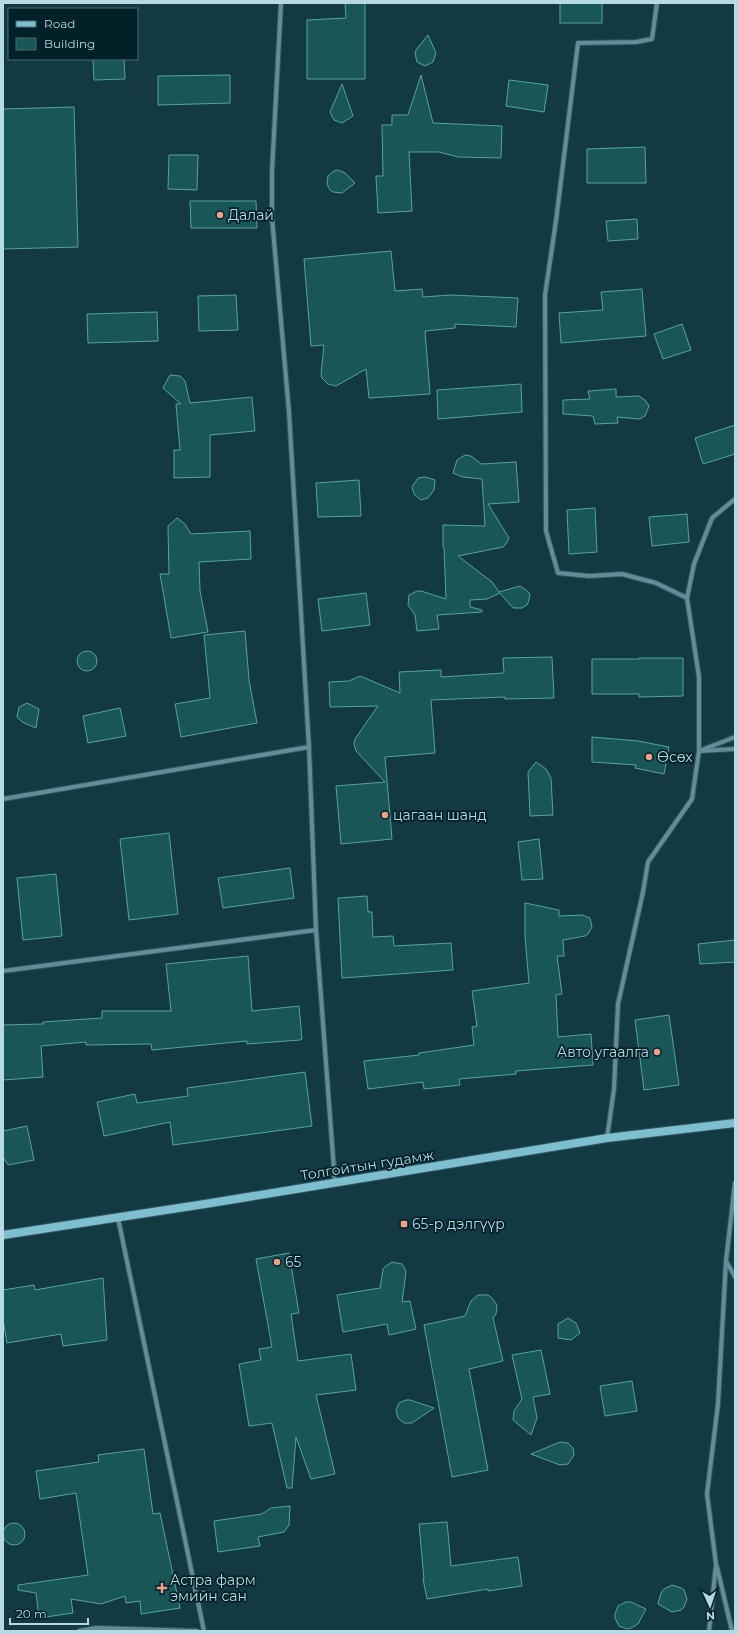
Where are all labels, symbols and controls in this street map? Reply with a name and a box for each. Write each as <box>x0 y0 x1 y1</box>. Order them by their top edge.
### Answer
legend <box>8 8 138 60</box>
text: Road <box>44 16 75 31</box>
text: Building <box>44 36 95 51</box>
place label: Далай <box>228 206 274 224</box>
marker: Далай <box>215 210 225 220</box>
place label: Өсөх <box>657 748 693 766</box>
marker: Өсөх <box>644 752 654 762</box>
place label: цагаан шанд <box>393 806 487 824</box>
marker: цагаан шанд <box>380 810 390 820</box>
place label: Авто угаалга <box>557 1043 649 1061</box>
marker: Авто угаалга <box>652 1047 662 1057</box>
street label: Толгойтын гудамж <box>299 1145 435 1184</box>
place label: 65-р дэлгүүр <box>412 1215 505 1233</box>
marker: 65-р дэлгүүр <box>399 1219 409 1229</box>
place label: 65 <box>285 1253 302 1271</box>
marker: 65 <box>272 1257 282 1267</box>
place label: Астра фарм эмийн сан <box>170 1571 256 1605</box>
marker: Астра фарм эмийн сан <box>157 1583 167 1593</box>
north arrow <box>690 1586 730 1626</box>
scale bar <box>10 1600 88 1626</box>
text: 20 m <box>16 1606 47 1621</box>
text: N <box>706 1609 715 1623</box>

